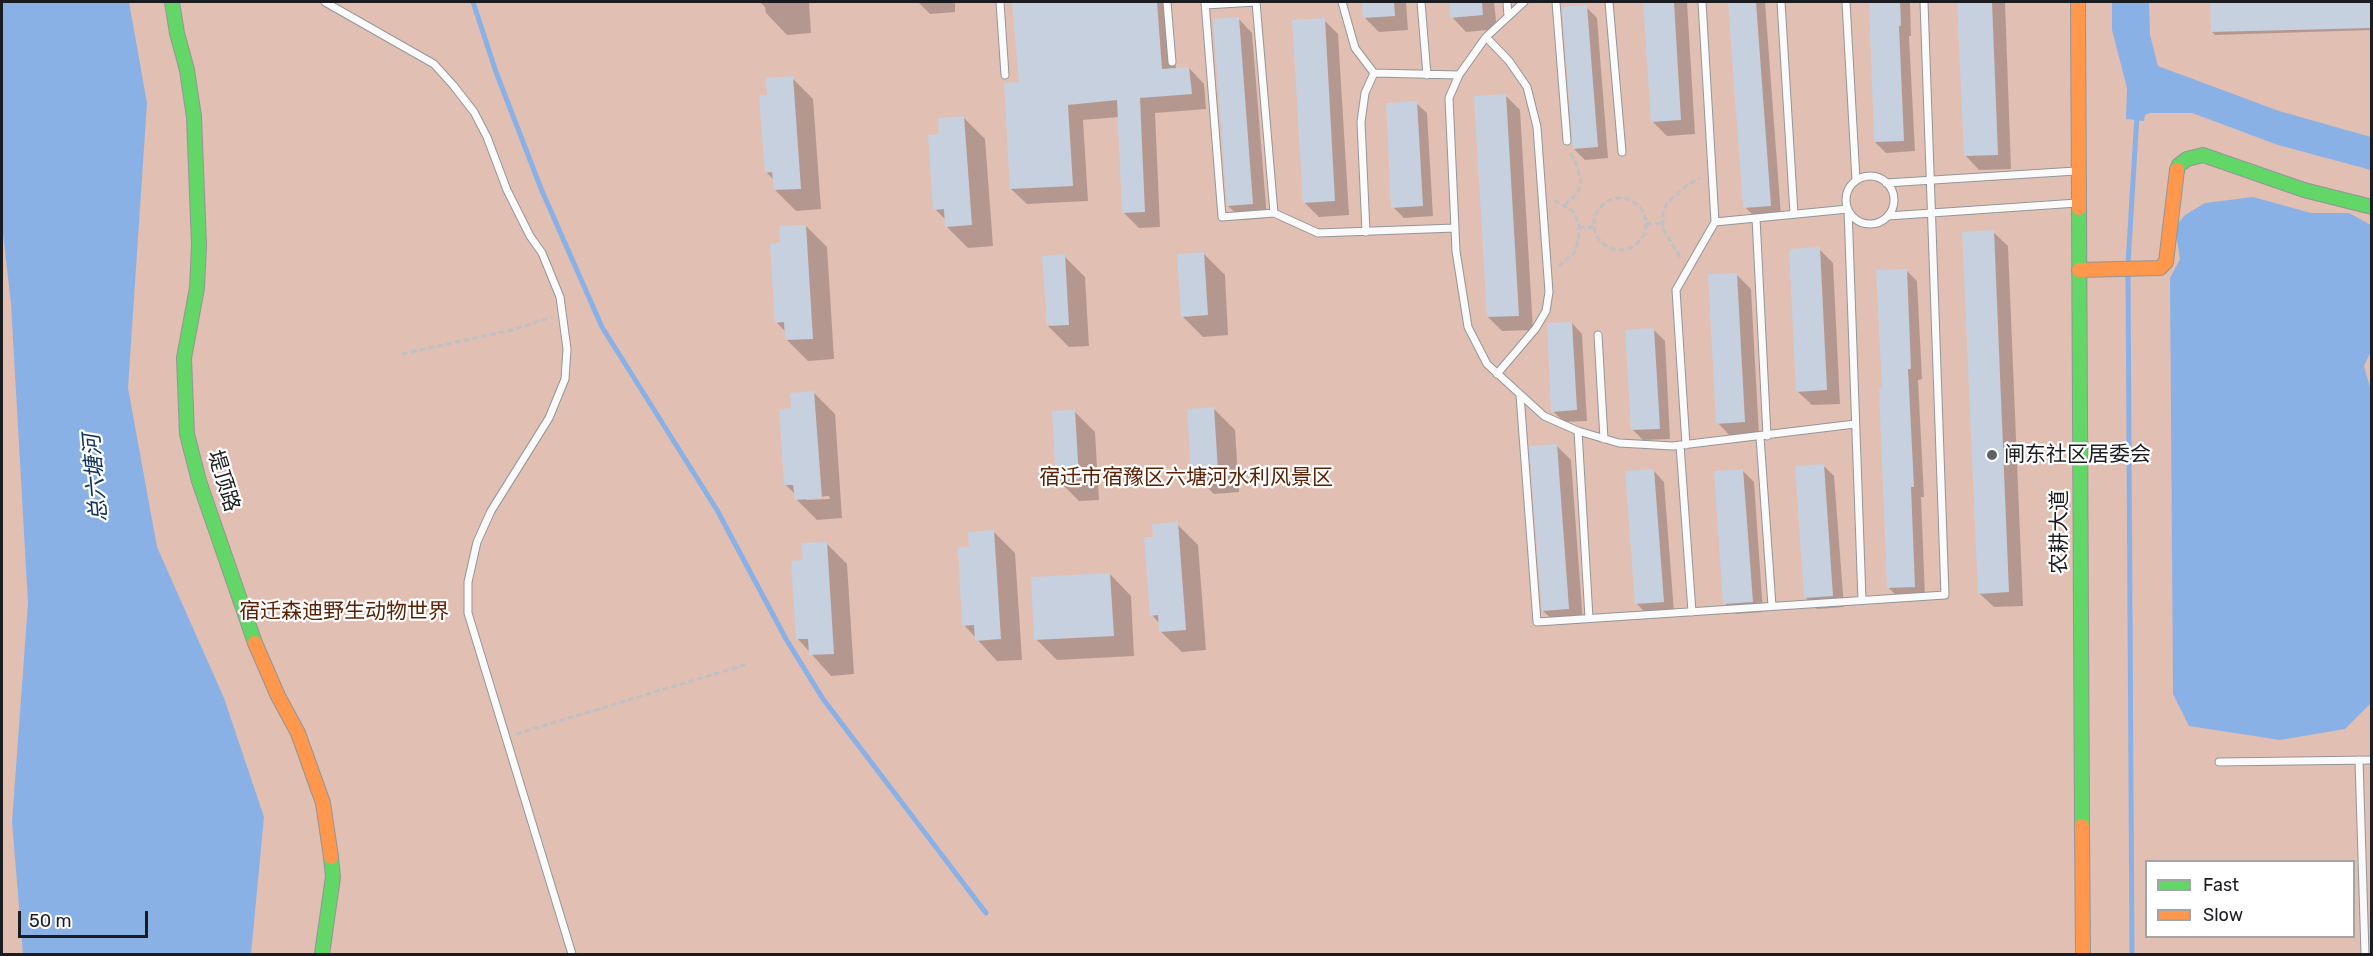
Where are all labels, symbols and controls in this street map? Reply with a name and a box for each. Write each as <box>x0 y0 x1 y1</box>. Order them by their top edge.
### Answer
water label: 总六塘河 <box>79 433 113 523</box>
place label: 闸东社区居委会 <box>2004 442 2151 468</box>
street label: 堤顶路 <box>202 447 244 515</box>
marker: 闸东社区居委会 <box>1985 448 1999 462</box>
park label: 宿迁市宿豫区六塘河水利风景区 <box>1039 465 1333 491</box>
street label: 农耕大道 <box>2047 490 2073 574</box>
park label: 宿迁森迪野生动物世界 <box>239 599 449 625</box>
legend <box>2145 860 2355 938</box>
text: Fast <box>2203 874 2239 896</box>
scale bar <box>21 899 152 937</box>
text: Slow <box>2203 904 2243 926</box>
text: 50 m <box>29 910 72 932</box>

